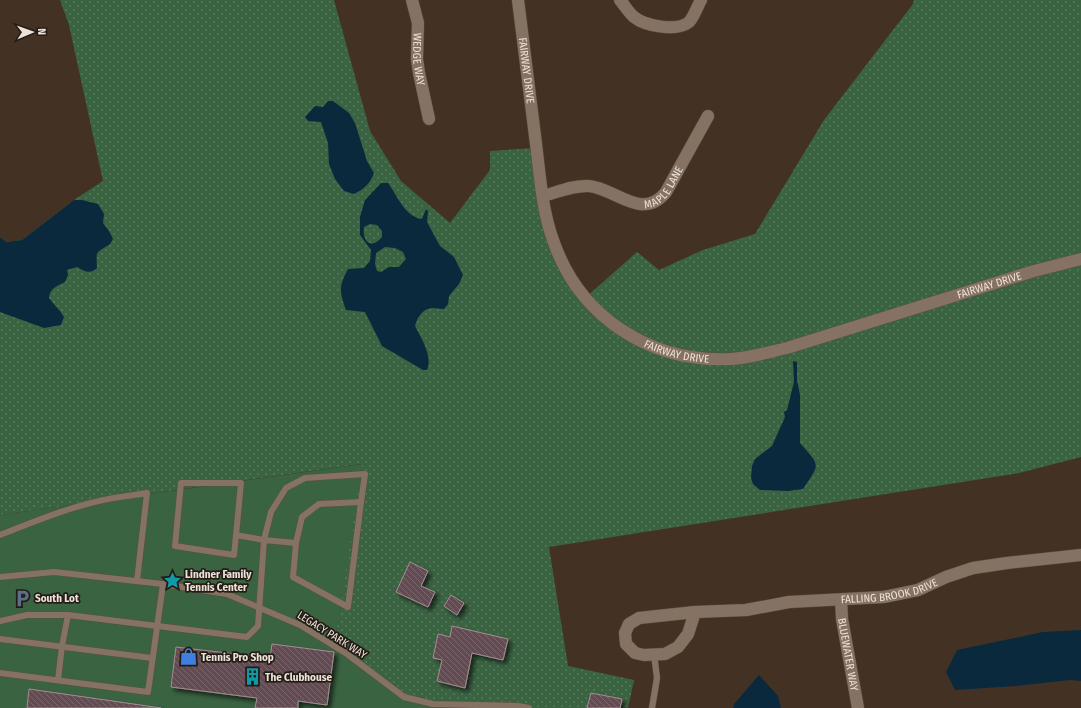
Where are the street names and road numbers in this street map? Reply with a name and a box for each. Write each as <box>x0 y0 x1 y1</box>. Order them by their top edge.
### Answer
street label: WEDGE WAY <box>411 33 428 87</box>
street label: FAIRWAY DRIVE <box>516 37 537 104</box>
street label: MAPLE LANE <box>643 164 685 211</box>
street label: FAIRWAY DRIVE <box>955 269 1023 301</box>
street label: FAIRWAY DRIVE <box>642 337 710 365</box>
street label: FALLING BROOK DRIVE <box>840 575 939 606</box>
street label: LEGACY PARK WAY <box>295 608 370 662</box>
street label: BLUEWATER WAY <box>835 617 861 692</box>

